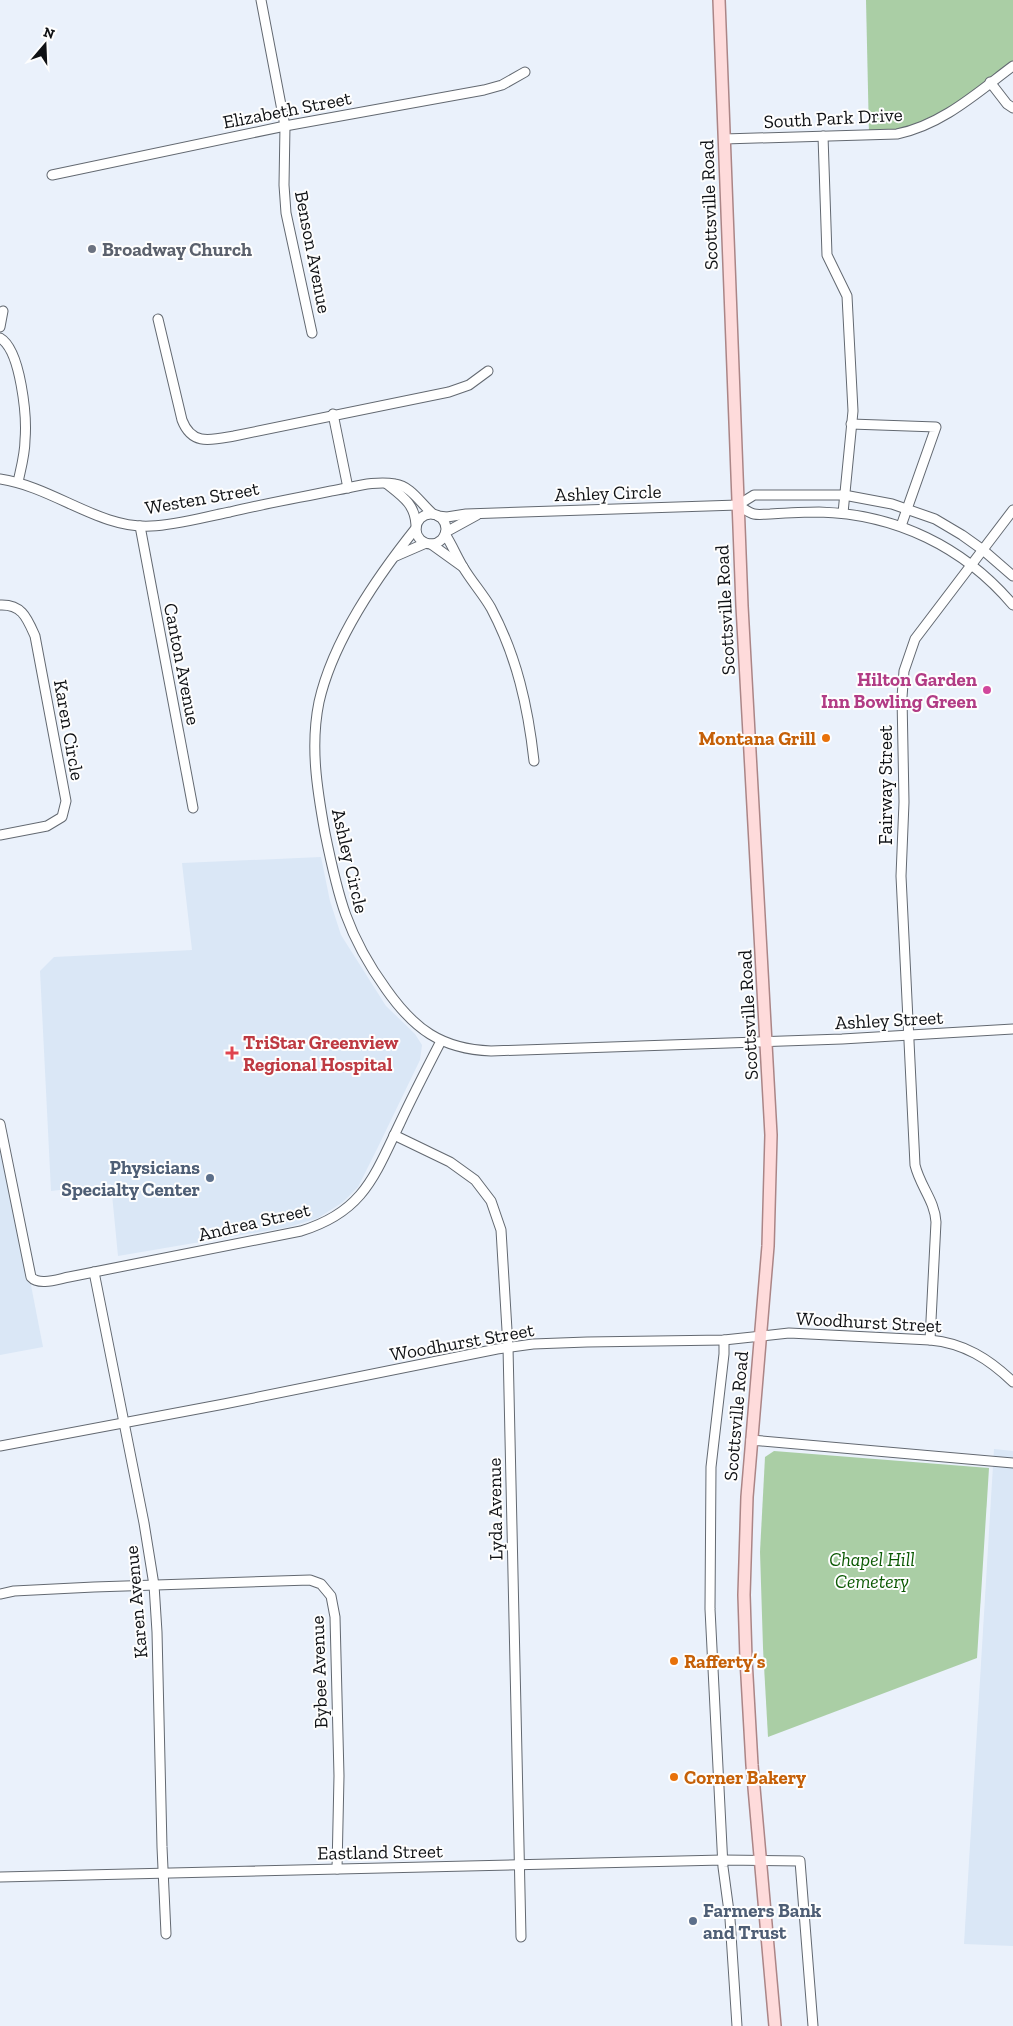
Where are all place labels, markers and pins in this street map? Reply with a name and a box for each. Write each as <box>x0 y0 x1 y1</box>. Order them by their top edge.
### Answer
place label: Broadway Church <box>102 238 252 261</box>
marker: Broadway Church <box>86 243 98 255</box>
place label: Hilton Garden Inn Bowling Green <box>821 668 978 713</box>
marker: Hilton Garden Inn Bowling Green <box>981 684 993 696</box>
place label: Montana Grill <box>699 727 817 750</box>
marker: Montana Grill <box>820 732 832 744</box>
place label: TriStar Greenview Regional Hospital <box>243 1031 399 1076</box>
marker: TriStar Greenview Regional Hospital <box>225 1046 239 1060</box>
place label: Physicians Specialty Center <box>61 1156 201 1201</box>
marker: Physicians Specialty Center <box>204 1172 216 1184</box>
place label: Rafferty’s <box>684 1650 766 1673</box>
marker: Rafferty’s <box>668 1655 680 1667</box>
place label: Corner Bakery <box>684 1766 806 1789</box>
marker: Corner Bakery <box>668 1771 680 1783</box>
place label: Farmers Bank and Trust <box>703 1899 822 1944</box>
marker: Farmers Bank and Trust <box>687 1915 699 1927</box>

